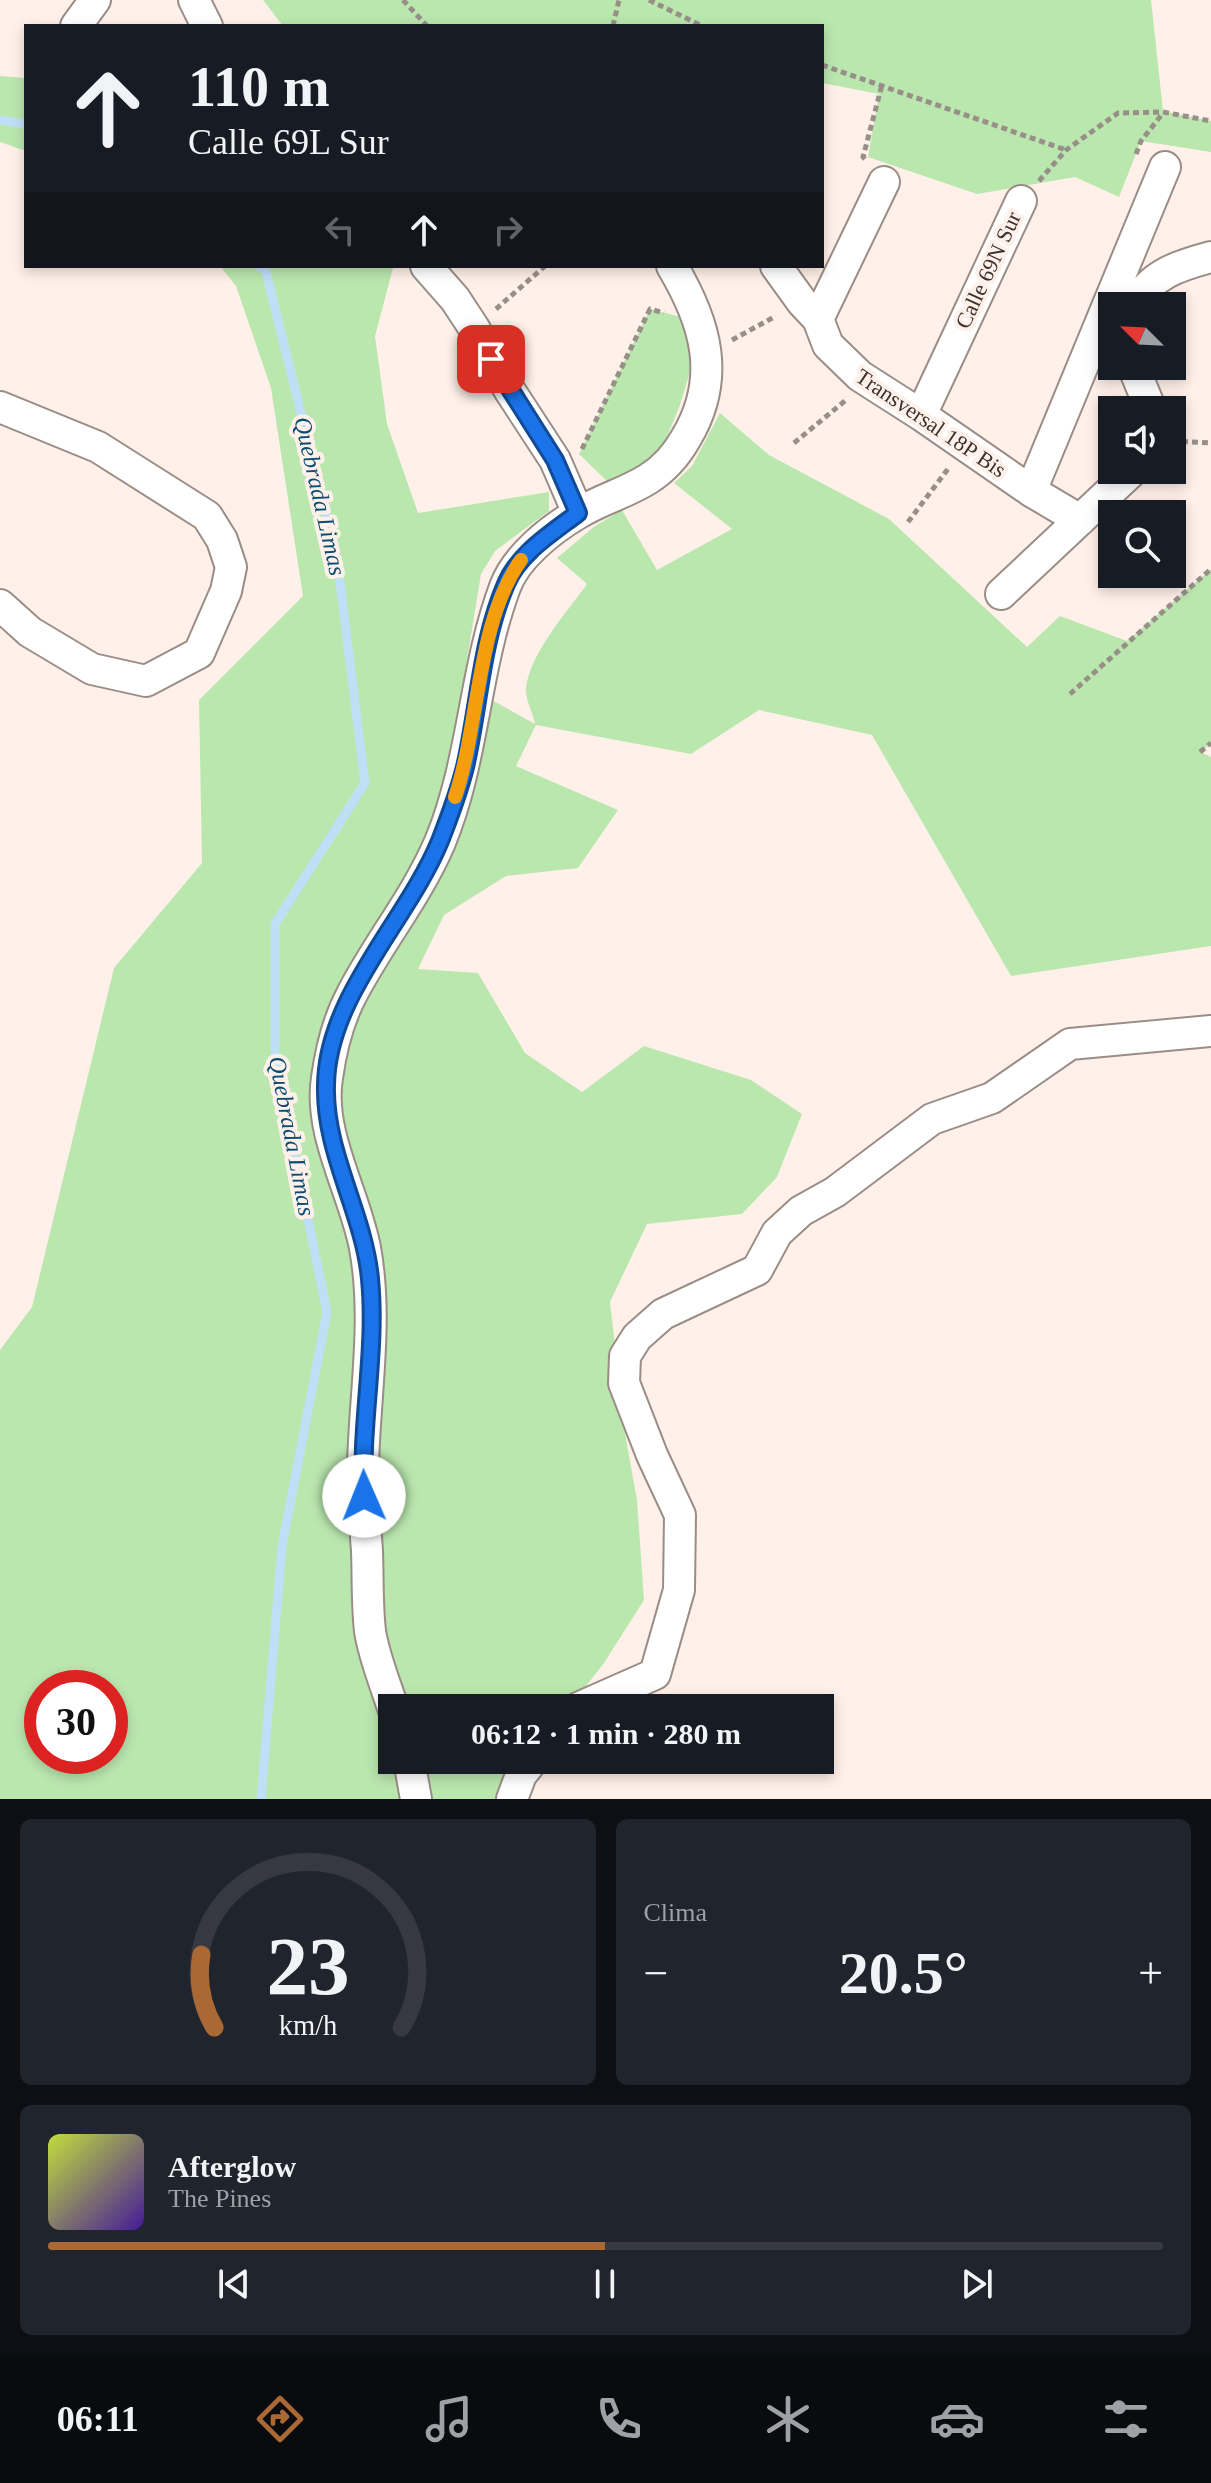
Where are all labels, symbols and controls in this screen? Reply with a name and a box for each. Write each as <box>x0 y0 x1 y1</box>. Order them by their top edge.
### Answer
icon: ahead <box>56 56 160 160</box>
text: 110 m <box>188 56 330 118</box>
text: Calle 69L Sur <box>188 122 389 162</box>
street label: Calle 69N Sur <box>950 207 1026 332</box>
icon: left <box>318 208 362 252</box>
icon: ahead <box>402 208 446 252</box>
icon: right <box>486 208 530 252</box>
north arrow <box>1098 292 1186 380</box>
map controls <box>1098 292 1186 588</box>
pin <box>457 325 525 393</box>
icon: arrive <box>469 337 513 381</box>
street label: Transversal 18P Bis <box>851 364 1011 482</box>
button: sound <box>1098 396 1186 484</box>
water label: Quebrada Limas <box>289 414 351 578</box>
button: search <box>1098 500 1186 588</box>
water label: Quebrada Limas <box>264 1054 320 1218</box>
position arrow <box>322 1454 406 1538</box>
speed limit sign: 30 <box>24 1670 128 1774</box>
text: 06:12 · 1 min · 280 m <box>471 1717 741 1750</box>
text: Clima <box>644 1898 707 1927</box>
text: 23 <box>266 1920 349 2012</box>
text: 20.5° <box>839 1940 968 2006</box>
text: − <box>644 1949 668 1998</box>
text: + <box>1138 1949 1163 1998</box>
text: km/h <box>278 2010 337 2041</box>
text: Afterglow <box>168 2150 296 2183</box>
text: The Pines <box>168 2184 271 2213</box>
icon: previous <box>212 2262 256 2306</box>
icon: pause <box>583 2262 627 2306</box>
icon: next <box>955 2262 999 2306</box>
icon: directions <box>252 2391 308 2447</box>
icon: music <box>421 2391 477 2447</box>
icon: phone <box>591 2391 647 2447</box>
icon: climate <box>760 2391 816 2447</box>
icon: car <box>929 2391 985 2447</box>
icon: filters <box>1098 2391 1154 2447</box>
text: 06:11 <box>57 2399 139 2439</box>

